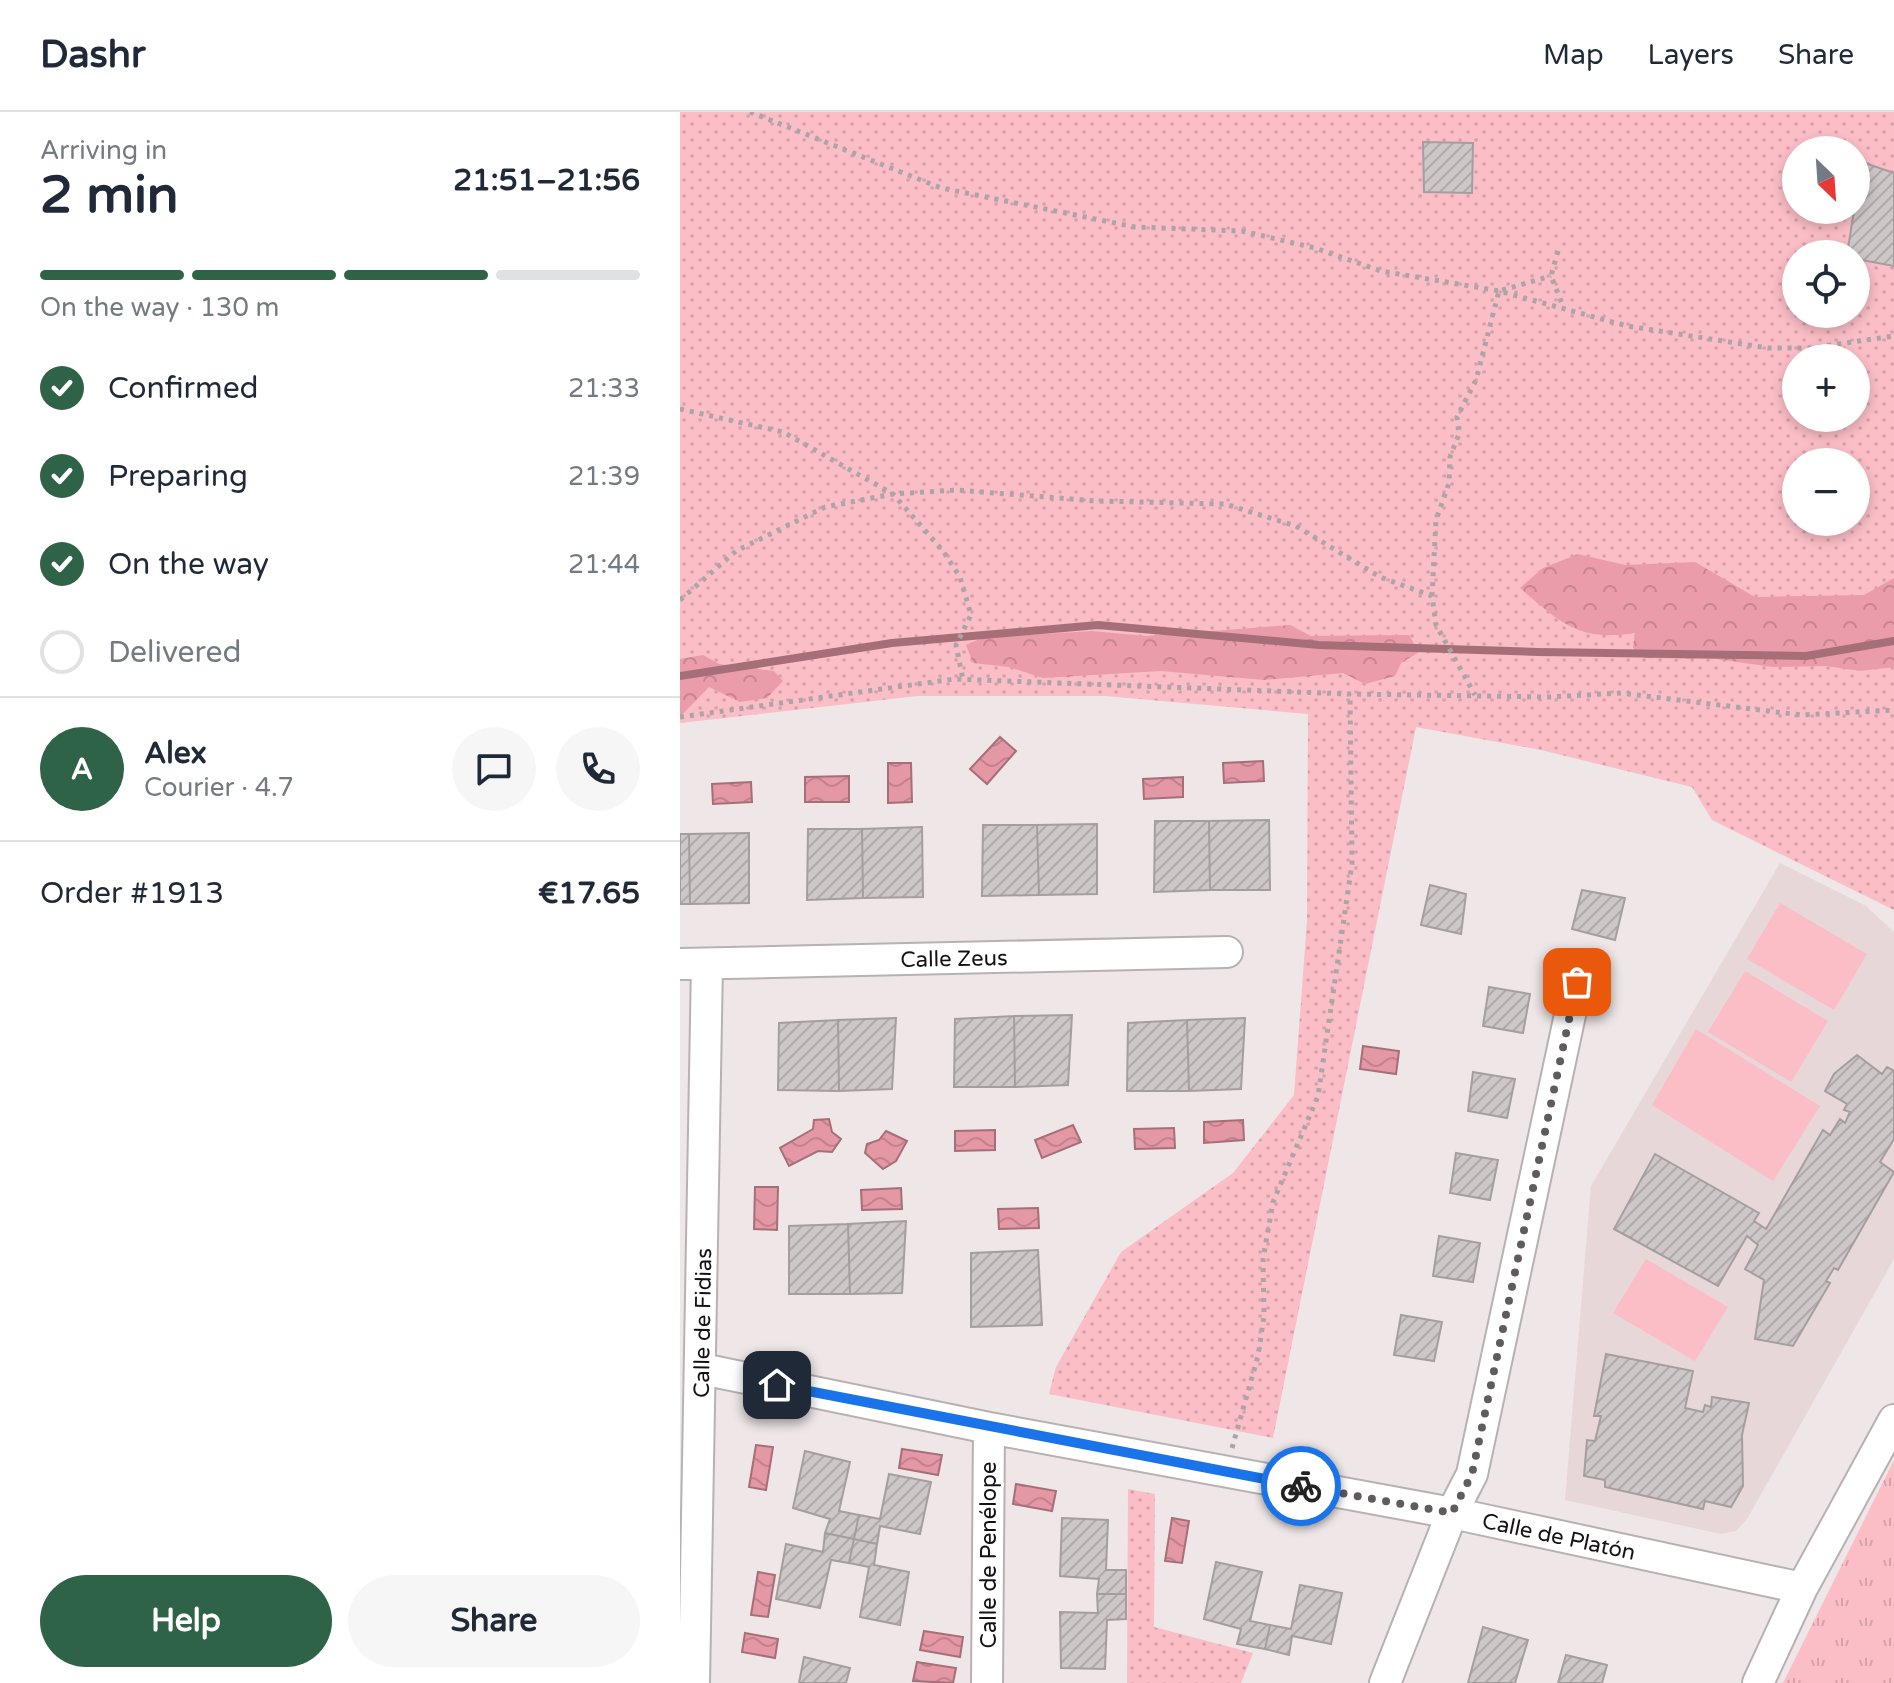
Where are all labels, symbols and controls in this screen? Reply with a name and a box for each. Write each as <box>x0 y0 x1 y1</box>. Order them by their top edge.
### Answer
text: Dashr <box>40 32 145 78</box>
text: Map <box>1543 38 1604 72</box>
text: Layers <box>1648 38 1734 72</box>
text: Share <box>1778 38 1854 72</box>
text: Arriving in <box>40 135 167 166</box>
north arrow <box>1782 136 1870 224</box>
map controls <box>1782 136 1870 536</box>
text: 21:51–21:56 <box>453 162 640 199</box>
text: 2 min <box>40 164 179 227</box>
button: locate <box>1782 240 1870 328</box>
text: On the way · 130 m <box>40 292 279 323</box>
button: + <box>1782 344 1870 432</box>
icon: check <box>40 366 84 410</box>
text: Confirmed <box>108 370 259 407</box>
text: 21:33 <box>568 373 640 404</box>
button: − <box>1782 448 1870 536</box>
icon: check <box>40 454 84 498</box>
text: Preparing <box>108 458 248 495</box>
text: 21:39 <box>568 461 640 492</box>
icon: check <box>40 542 84 586</box>
text: On the way <box>108 546 269 583</box>
text: 21:44 <box>568 549 640 580</box>
text: Delivered <box>108 634 242 671</box>
button: chat <box>452 727 536 811</box>
button: phone <box>556 727 640 811</box>
text: Alex <box>144 735 207 772</box>
text: A <box>71 751 93 788</box>
text: Courier · 4.7 <box>144 772 294 803</box>
text: Order #1913 <box>40 875 224 912</box>
text: €17.65 <box>538 875 640 912</box>
street label: Calle Zeus <box>900 945 1008 973</box>
pin <box>1543 948 1611 1016</box>
icon: bag <box>1555 960 1599 1004</box>
street label: Calle de Fidias <box>689 1248 717 1398</box>
pin <box>743 1351 811 1419</box>
icon: home <box>755 1363 799 1407</box>
courier <box>1261 1446 1341 1526</box>
street label: Calle de Penélope <box>976 1462 1002 1648</box>
icon: bike <box>1279 1464 1323 1508</box>
street label: Calle de Platón <box>1480 1508 1638 1566</box>
button: Help <box>40 1575 332 1667</box>
button: Share <box>348 1575 640 1667</box>

